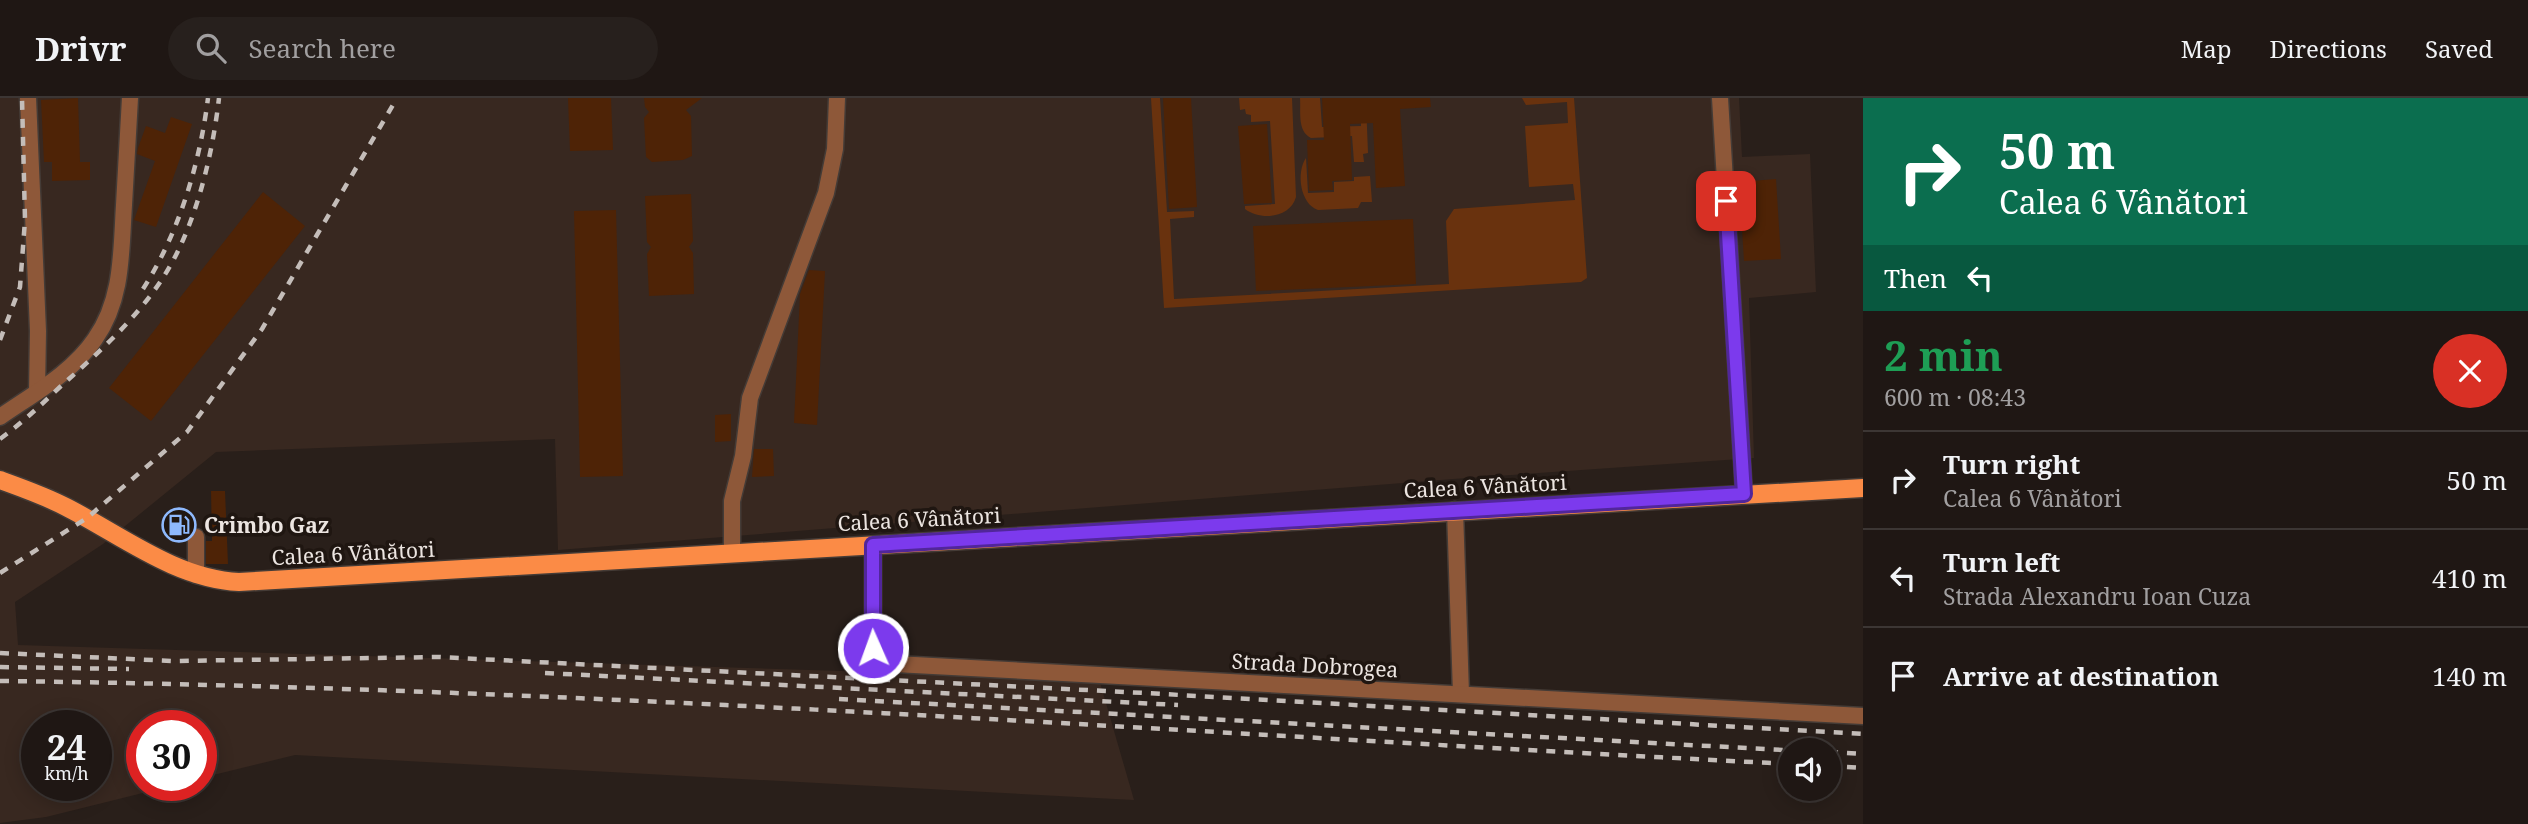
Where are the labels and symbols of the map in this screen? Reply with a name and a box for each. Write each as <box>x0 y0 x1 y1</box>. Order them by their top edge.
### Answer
pin <box>1696 171 1756 231</box>
street label: Calea 6 Vânători <box>1403 468 1567 504</box>
street label: Calea 6 Vânători <box>837 501 1001 537</box>
fuel station icon: Crimbo Gaz <box>160 506 198 544</box>
place label: Crimbo Gaz <box>204 511 329 539</box>
street label: Calea 6 Vânători <box>271 535 435 571</box>
position arrow <box>836 611 910 685</box>
street label: Strada Dobrogea <box>1231 647 1399 683</box>
speed limit sign: 30 <box>126 710 217 801</box>

